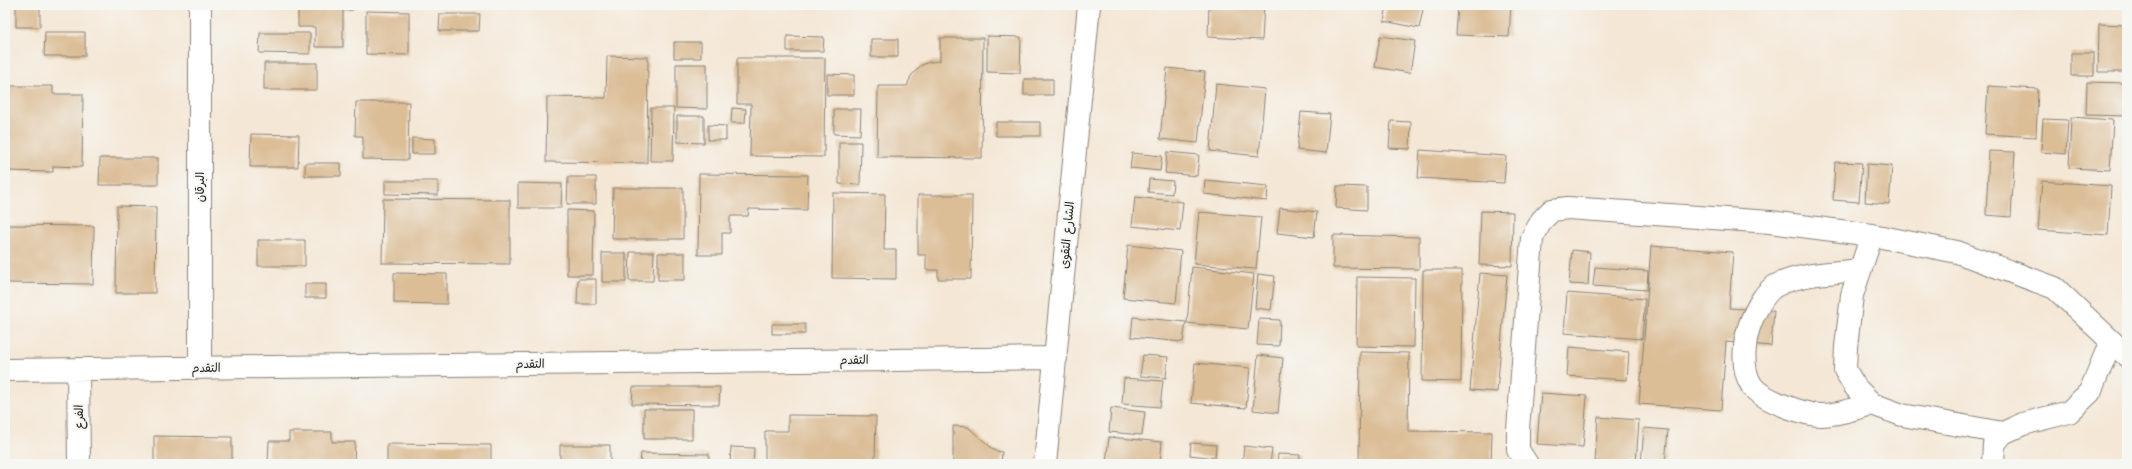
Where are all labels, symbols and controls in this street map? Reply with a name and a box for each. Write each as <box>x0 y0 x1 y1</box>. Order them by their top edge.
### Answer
street label: البرقان <box>192 172 209 202</box>
street label: الشارع التقوى <box>1056 201 1079 269</box>
street label: التقدم <box>839 352 869 369</box>
street label: التقدم <box>515 356 545 373</box>
street label: التقدم <box>191 360 221 377</box>
street label: الفرع <box>71 404 88 430</box>

